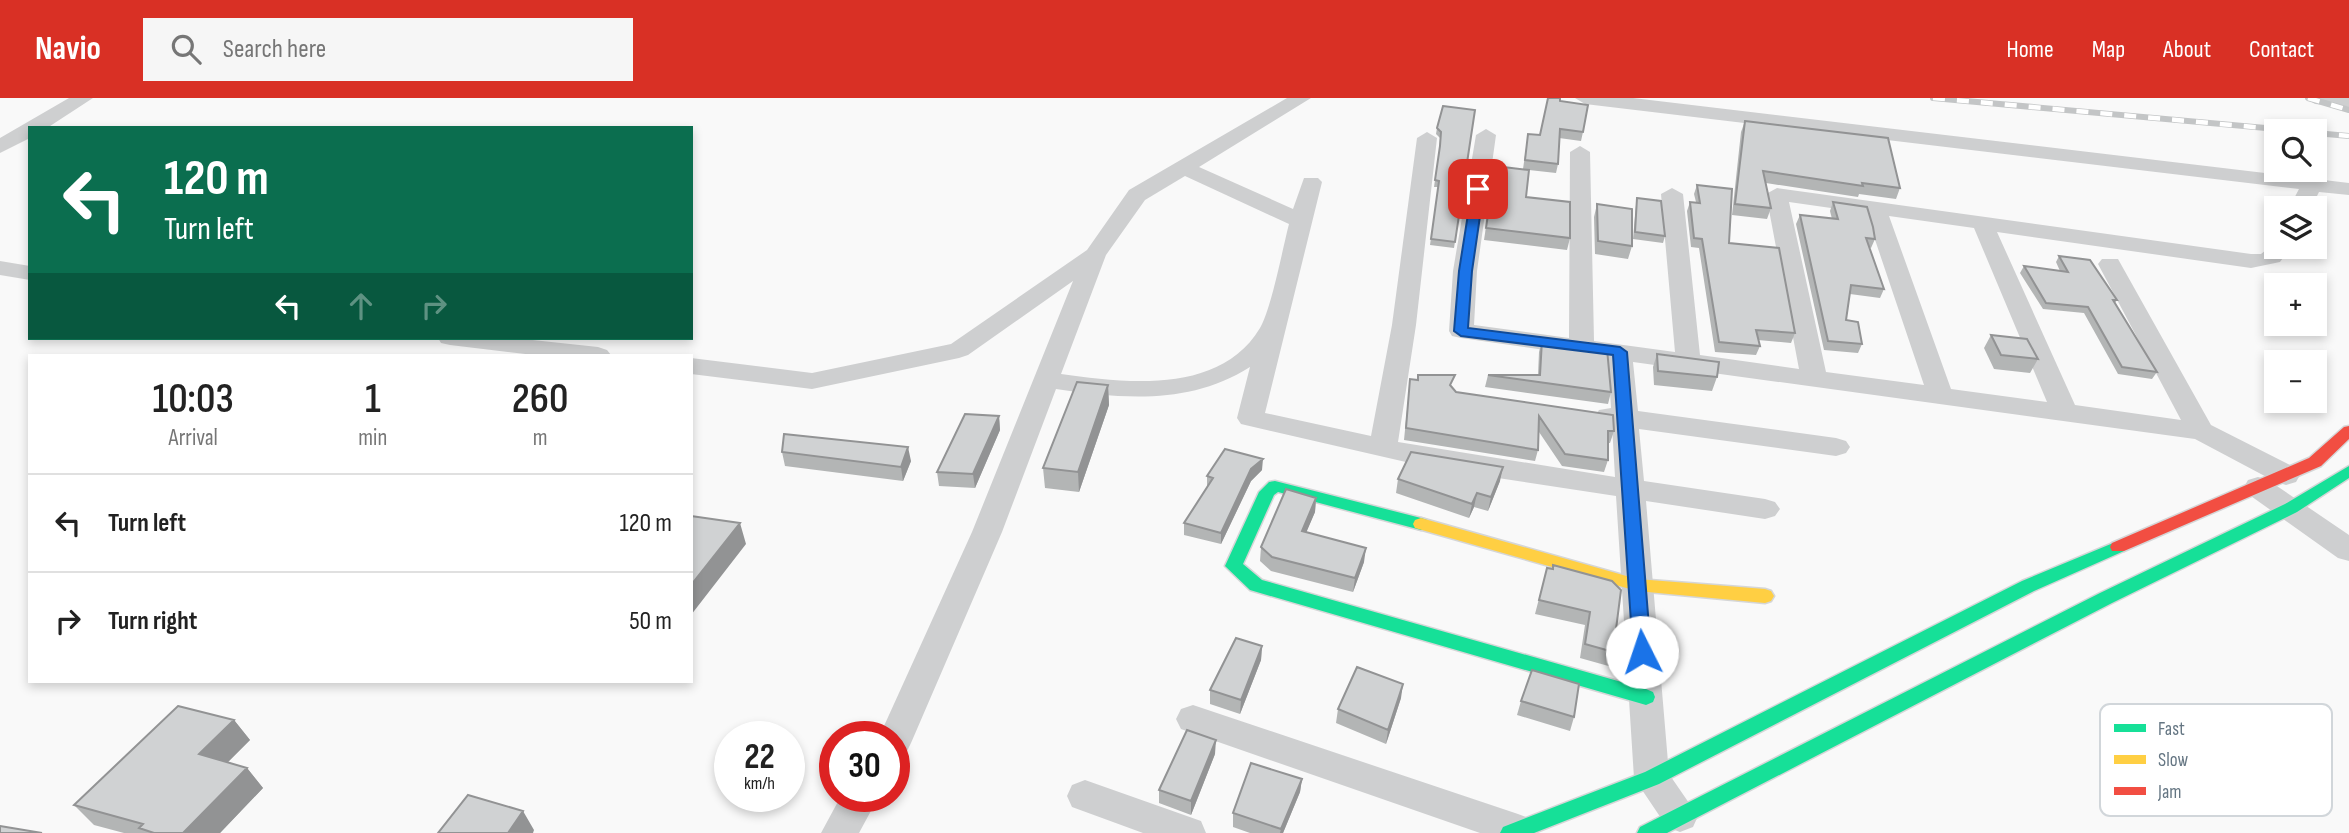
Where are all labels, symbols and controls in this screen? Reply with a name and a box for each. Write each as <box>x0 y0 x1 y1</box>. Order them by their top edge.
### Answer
search box <box>143 18 633 81</box>
text: Navio <box>35 29 101 69</box>
icon: search <box>167 30 205 68</box>
text: Search here <box>223 34 326 65</box>
text: Home <box>2006 35 2054 64</box>
text: Map <box>2092 35 2125 64</box>
text: About <box>2163 35 2211 64</box>
text: Contact <box>2249 35 2314 64</box>
map controls <box>2264 119 2327 413</box>
button: search <box>2264 119 2327 182</box>
text: 120 m <box>164 150 269 209</box>
icon: left <box>49 154 140 245</box>
pin <box>1448 159 1508 219</box>
icon: arrive <box>1459 170 1497 208</box>
button: layers <box>2264 196 2327 259</box>
text: Turn left <box>164 210 254 249</box>
button: + <box>2264 273 2327 336</box>
icon: left <box>269 287 307 325</box>
icon: ahead <box>342 287 380 325</box>
icon: right <box>415 287 453 325</box>
button: − <box>2264 350 2327 413</box>
text: 10:03 <box>153 374 234 425</box>
text: 1 <box>365 374 381 425</box>
text: 260 <box>512 374 568 425</box>
text: Arrival <box>168 424 218 452</box>
text: min <box>358 424 387 452</box>
text: m <box>533 424 547 452</box>
icon: left <box>49 504 87 542</box>
text: Turn left <box>108 508 186 539</box>
text: 120 m <box>619 508 672 539</box>
icon: right <box>49 602 87 640</box>
text: Turn right <box>108 606 197 637</box>
text: 50 m <box>629 606 672 637</box>
position arrow <box>1605 615 1679 689</box>
legend <box>2100 704 2332 816</box>
text: Fast <box>2158 718 2185 741</box>
speed limit sign: 30 <box>819 721 910 812</box>
text: 22 <box>744 736 775 779</box>
text: Slow <box>2158 749 2188 772</box>
text: km/h <box>744 773 775 794</box>
text: Jam <box>2157 781 2181 804</box>

